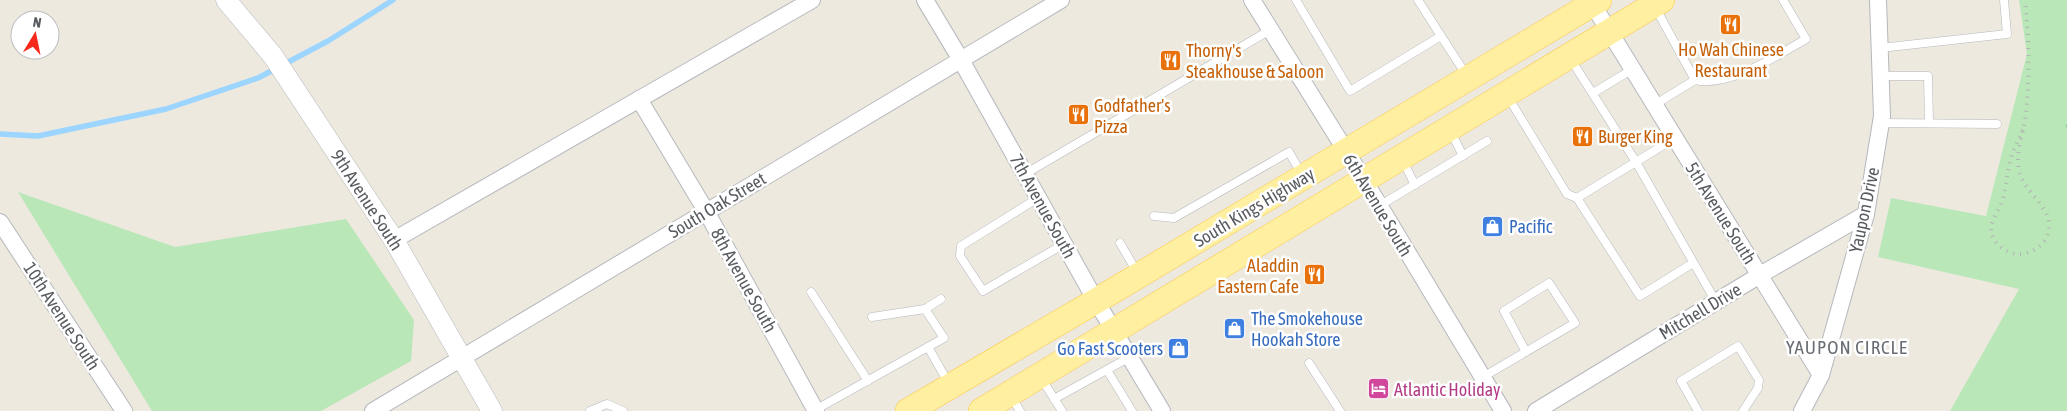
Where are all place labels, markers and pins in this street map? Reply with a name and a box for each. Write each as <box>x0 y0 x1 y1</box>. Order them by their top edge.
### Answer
restaurant icon: Ho Wah Chinese Restaurant <box>1719 12 1743 36</box>
place label: Ho Wah Chinese Restaurant <box>1678 39 1784 81</box>
place label: Thorny's Steakhouse & Saloon <box>1186 40 1324 82</box>
restaurant icon: Thorny's Steakhouse & Saloon <box>1158 48 1182 72</box>
place label: Godfather's Pizza <box>1094 95 1171 137</box>
restaurant icon: Godfather's Pizza <box>1066 103 1090 127</box>
restaurant icon: Burger King <box>1570 124 1594 148</box>
place label: Burger King <box>1598 126 1673 147</box>
shop icon: Pacific <box>1481 214 1505 238</box>
place label: Pacific <box>1509 216 1553 237</box>
place label: Aladdin Eastern Cafe <box>1217 255 1299 297</box>
restaurant icon: Aladdin Eastern Cafe <box>1303 263 1327 287</box>
place label: The Smokehouse Hookah Store <box>1251 308 1363 350</box>
shop icon: The Smokehouse Hookah Store <box>1223 316 1247 340</box>
shop icon: Go Fast Scooters <box>1167 336 1191 360</box>
place label: Go Fast Scooters <box>1057 338 1163 359</box>
hotel icon: Atlantic Holiday <box>1366 377 1390 401</box>
place label: Atlantic Holiday <box>1394 379 1500 400</box>

